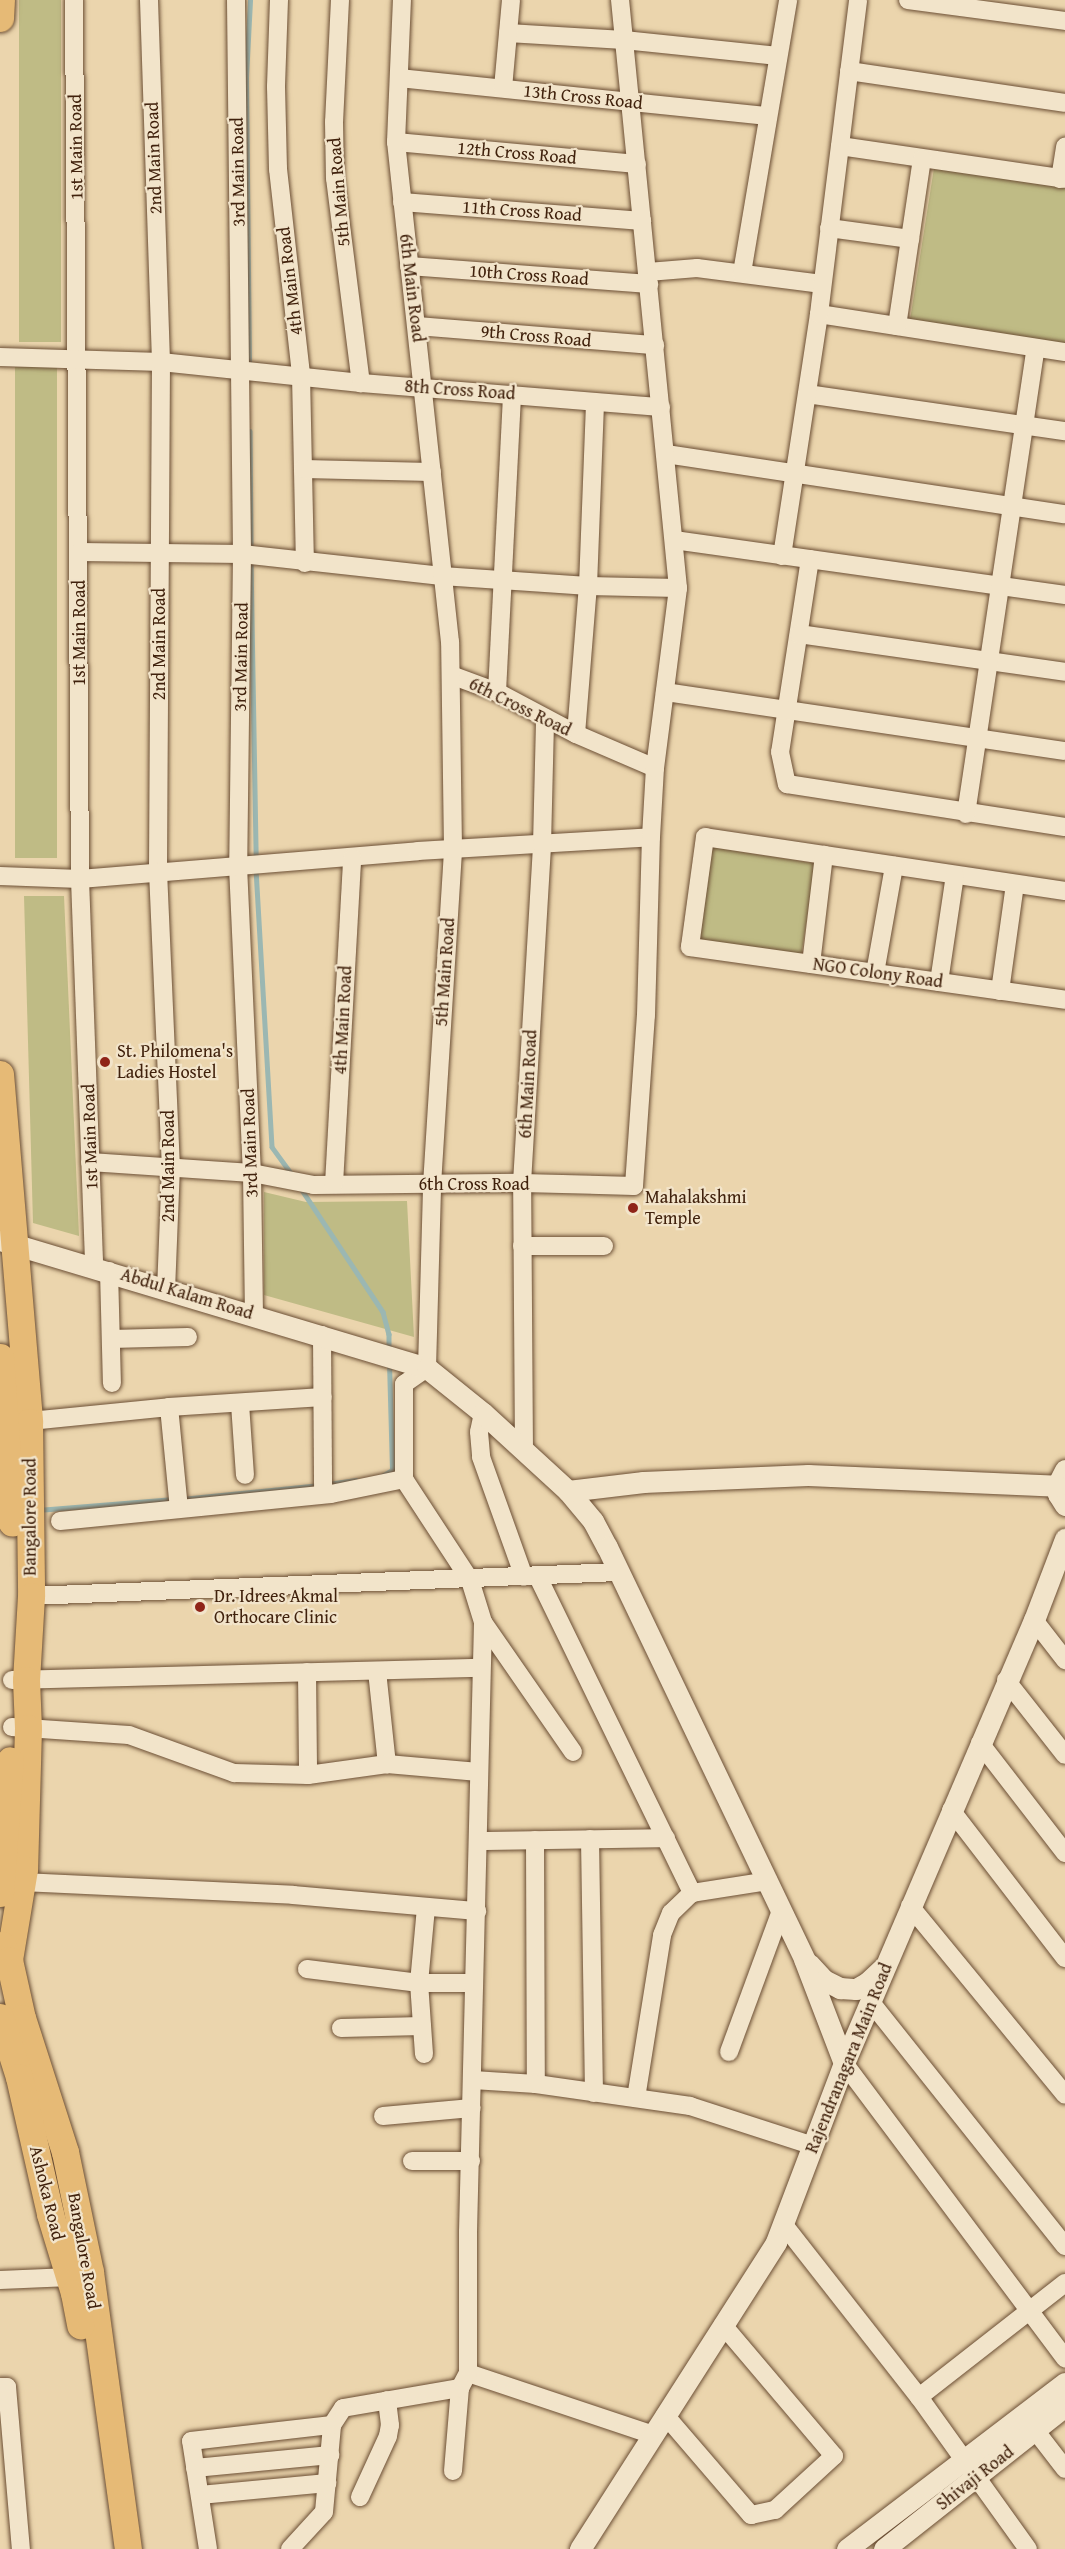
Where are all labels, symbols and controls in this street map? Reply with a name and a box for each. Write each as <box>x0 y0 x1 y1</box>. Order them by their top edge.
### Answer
street label: 13th Cross Road <box>522 80 644 114</box>
street label: 1st Main Road <box>64 94 88 200</box>
street label: 2nd Main Road <box>141 101 167 215</box>
street label: 3rd Main Road <box>226 117 250 227</box>
street label: 5th Main Road <box>323 137 355 247</box>
street label: 12th Cross Road <box>456 137 578 169</box>
street label: 11th Cross Road <box>461 196 583 226</box>
street label: 4th Main Road <box>273 226 307 336</box>
street label: 6th Main Road <box>395 233 429 343</box>
street label: 10th Cross Road <box>468 260 590 290</box>
street label: 9th Cross Road <box>480 320 592 352</box>
street label: 8th Cross Road <box>404 375 516 405</box>
street label: 1st Main Road <box>68 580 90 686</box>
street label: 2nd Main Road <box>148 588 170 700</box>
street label: 3rd Main Road <box>229 602 253 712</box>
street label: 6th Cross Road <box>465 673 575 741</box>
street label: 5th Main Road <box>430 917 460 1027</box>
street label: NGO Colony Road <box>812 953 944 993</box>
street label: 4th Main Road <box>329 965 357 1075</box>
street label: 6th Main Road <box>514 1029 542 1139</box>
place label: St. Philomena's Ladies Hostel <box>117 1041 233 1084</box>
marker: St. Philomena's Ladies Hostel <box>98 1055 112 1069</box>
street label: 1st Main Road <box>77 1084 103 1190</box>
street label: 3rd Main Road <box>237 1088 263 1198</box>
street label: 2nd Main Road <box>157 1110 179 1222</box>
street label: 6th Cross Road <box>418 1173 530 1195</box>
place label: Mahalakshmi Temple <box>645 1187 747 1230</box>
marker: Mahalakshmi Temple <box>626 1201 640 1215</box>
street label: Abdul Kalam Road <box>118 1264 256 1324</box>
street label: Bangalore Road <box>19 1458 41 1576</box>
place label: Dr. Idrees Akmal Orthocare Clinic <box>214 1586 338 1628</box>
marker: Dr. Idrees Akmal Orthocare Clinic <box>191 1598 209 1616</box>
street label: Rajendranagara Main Road <box>801 1960 897 2156</box>
street label: Ashoka Road <box>25 2144 69 2242</box>
street label: Bangalore Road <box>63 2191 105 2311</box>
street label: Shivaji Road <box>932 2441 1018 2515</box>

